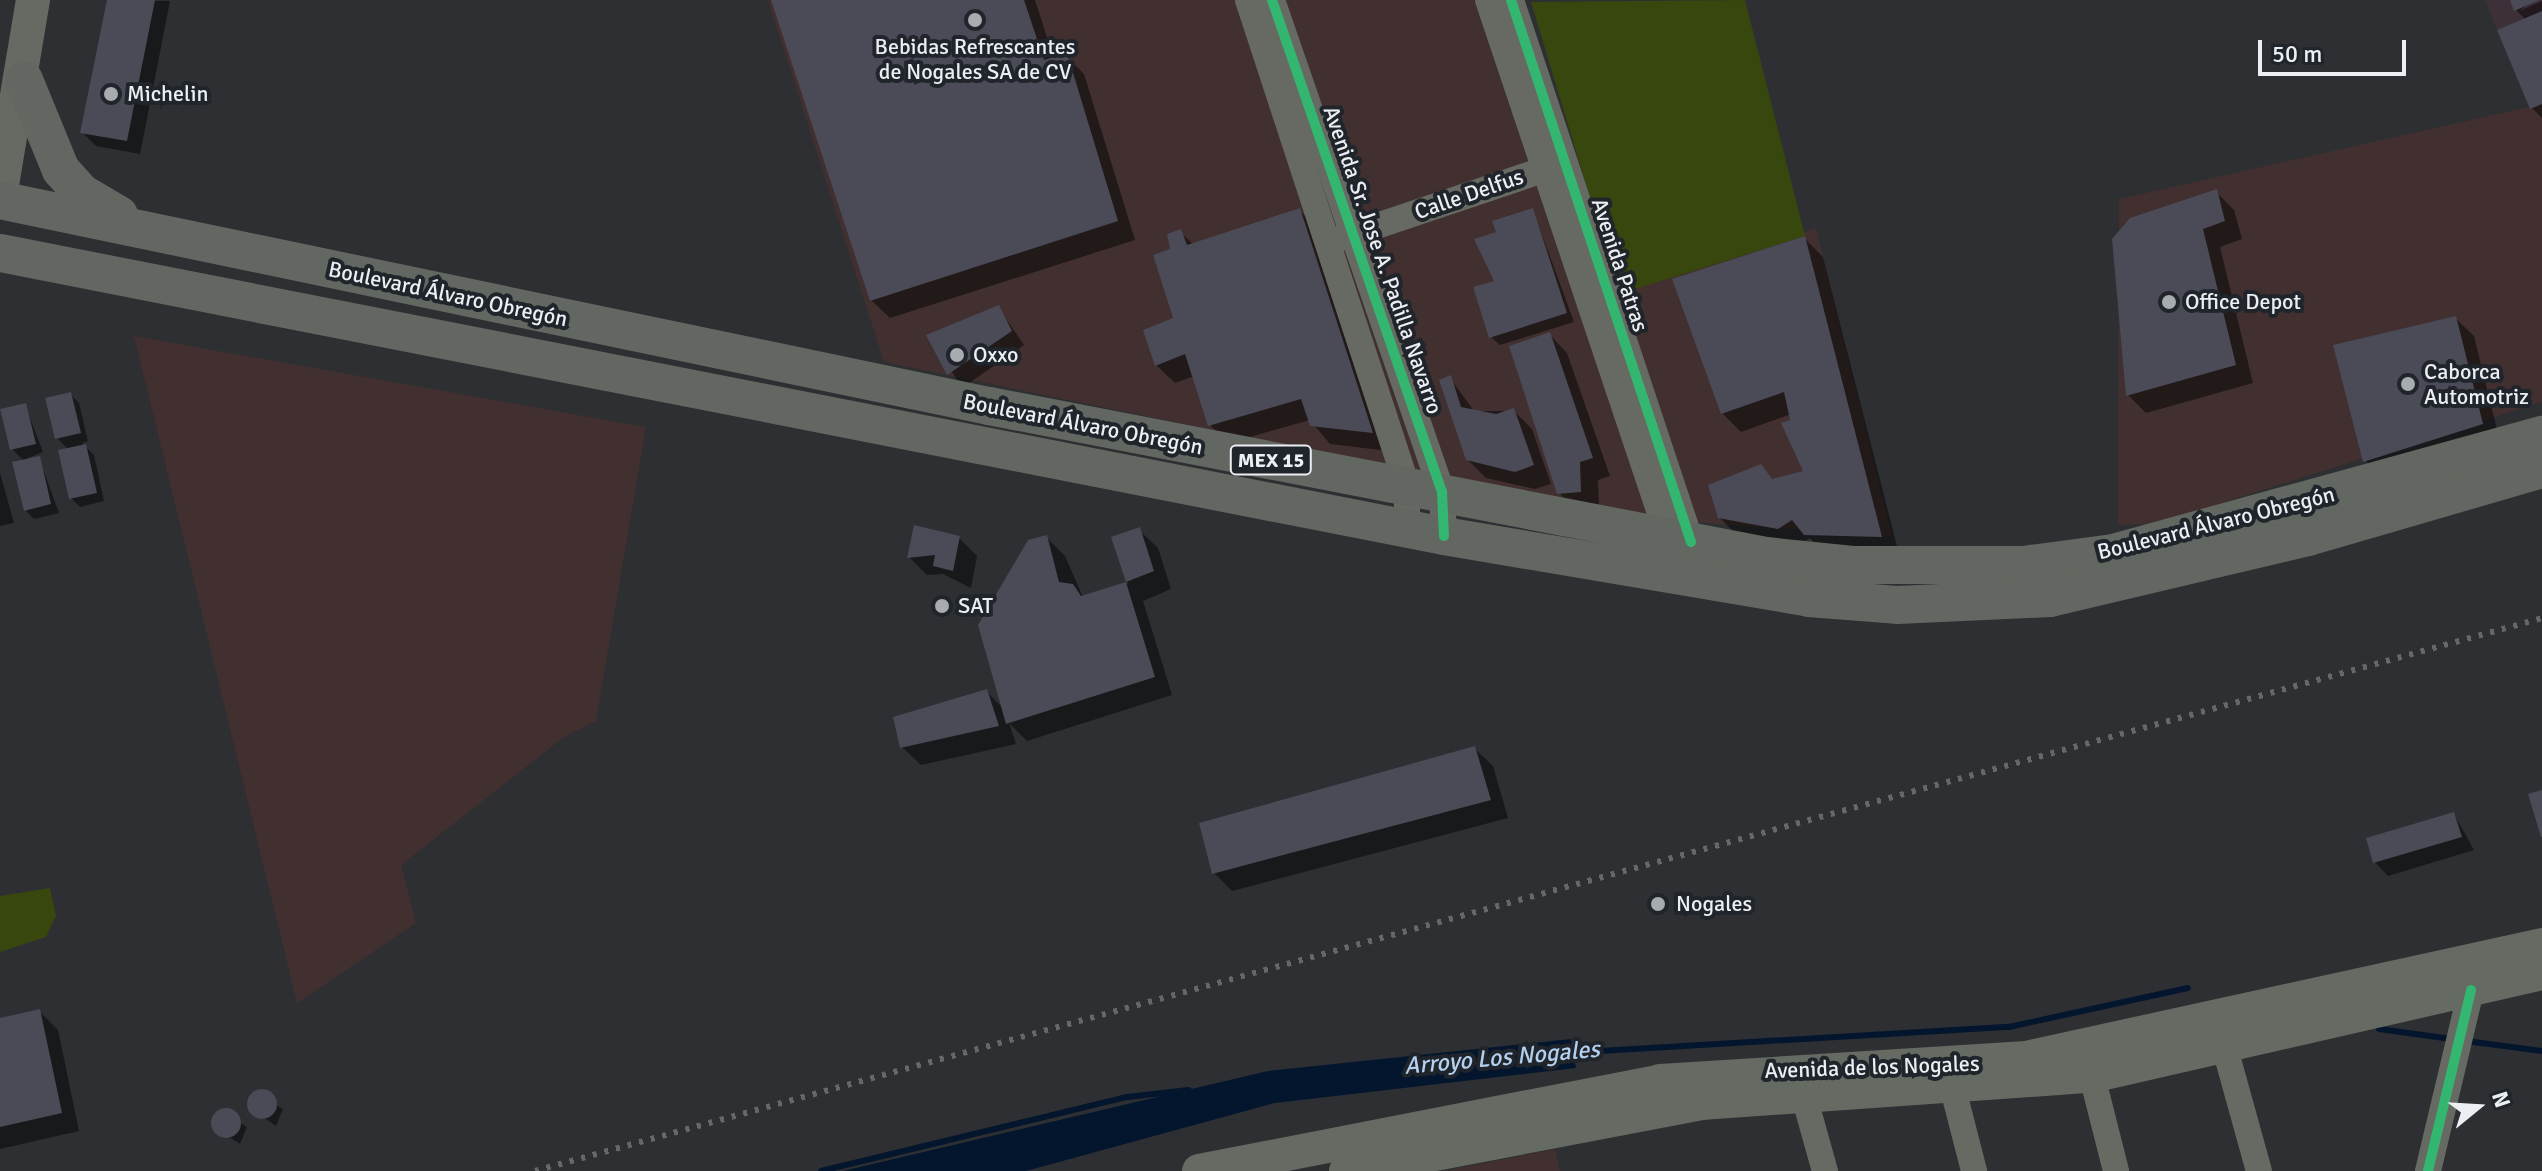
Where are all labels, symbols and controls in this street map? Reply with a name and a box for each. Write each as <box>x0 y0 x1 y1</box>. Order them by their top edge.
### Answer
marker: Bebidas Refrescantes de Nogales SA de CV <box>966 11 984 29</box>
scale bar <box>2262 24 2410 74</box>
place label: Bebidas Refrescantes de Nogales SA de CV <box>875 33 1075 84</box>
text: 50 m <box>2272 39 2322 69</box>
place label: Michelin <box>127 81 208 107</box>
marker: Michelin <box>102 85 120 103</box>
street label: Avenida Sr. Jose A. Padilla Navarro <box>1318 103 1448 417</box>
street label: Calle Delfus <box>1411 163 1527 225</box>
street label: Avenida Patras <box>1586 195 1654 335</box>
street label: Boulevard Álvaro Obregón <box>326 256 570 332</box>
place label: Office Depot <box>2185 289 2301 315</box>
marker: Office Depot <box>2160 293 2178 311</box>
place label: Oxxo <box>973 342 1018 368</box>
marker: Oxxo <box>948 346 966 364</box>
place label: Caborca Automotriz <box>2424 358 2529 410</box>
marker: Caborca Automotriz <box>2399 375 2417 393</box>
street label: Boulevard Álvaro Obregón <box>961 388 1205 460</box>
road number: MEX 15 <box>1229 444 1313 476</box>
street label: Boulevard Álvaro Obregón <box>2095 481 2337 565</box>
place label: SAT <box>958 593 993 619</box>
marker: SAT <box>933 597 951 615</box>
place label: Nogales <box>1676 891 1752 917</box>
marker: Nogales <box>1647 893 1669 915</box>
water label: Arroyo Los Nogales <box>1403 1035 1601 1081</box>
street label: Avenida de los Nogales <box>1764 1050 1980 1084</box>
north arrow <box>2438 1067 2518 1147</box>
text: N <box>2486 1088 2517 1111</box>

